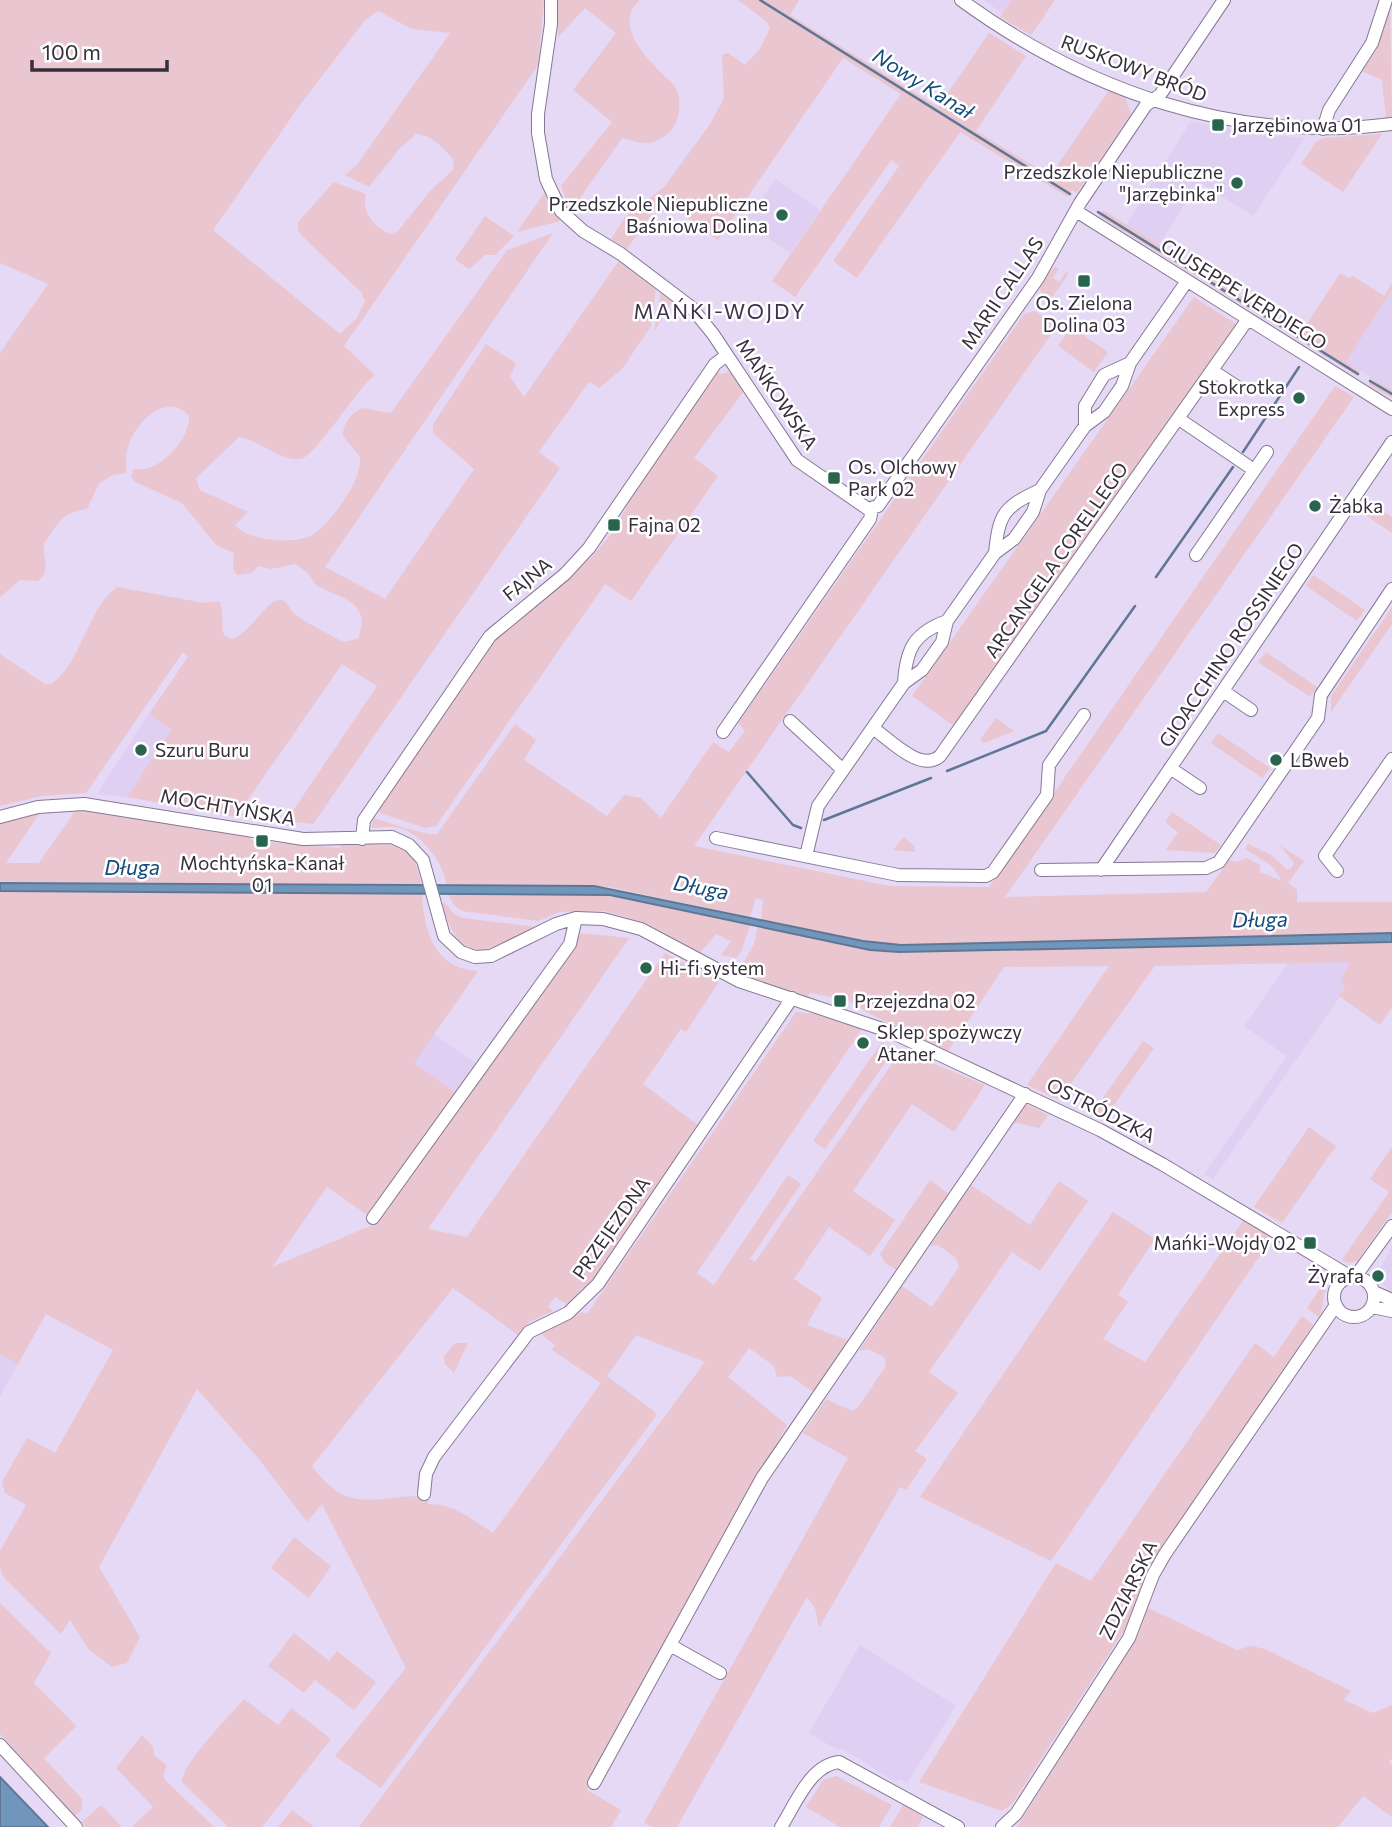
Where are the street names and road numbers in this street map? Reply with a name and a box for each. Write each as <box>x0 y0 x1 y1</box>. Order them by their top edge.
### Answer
street label: RUSKOWY BRÓD <box>1058 28 1211 106</box>
street label: MARII CALLAS <box>956 232 1048 353</box>
street label: GIUSEPPE VERDIEGO <box>1157 233 1332 354</box>
street label: MAŃKOWSKA <box>732 334 823 454</box>
street label: ARCANGELA CORELLEGO <box>979 457 1132 662</box>
street label: GIOACCHINO ROSSINIEGO <box>1153 538 1308 751</box>
street label: FAJNA <box>498 552 556 605</box>
street label: MOCHTYŃSKA <box>159 783 297 830</box>
street label: OSTRÓDZKA <box>1043 1071 1160 1147</box>
street label: PRZEJEZDNA <box>567 1172 654 1283</box>
street label: ZDZIARSKA <box>1094 1536 1161 1643</box>

